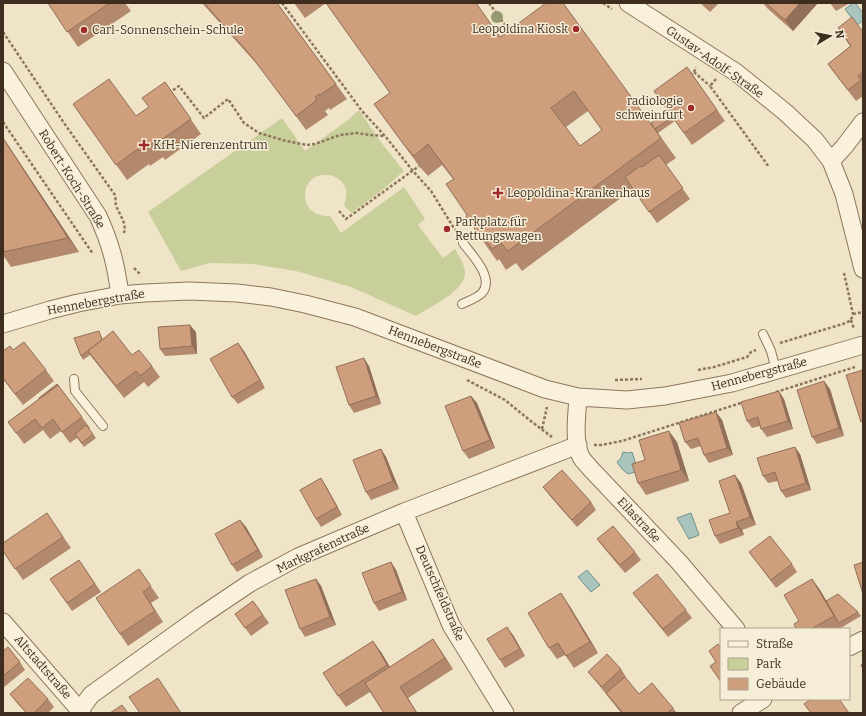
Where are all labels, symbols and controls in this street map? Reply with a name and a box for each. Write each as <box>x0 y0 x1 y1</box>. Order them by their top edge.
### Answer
north arrow <box>810 16 850 56</box>
place label: Leopoldina Kiosk <box>472 22 568 36</box>
place label: Carl-Sonnenschein-Schule <box>92 23 244 37</box>
street label: Gustav-Adolf-Straße <box>664 23 766 101</box>
marker: Leopoldina Kiosk <box>571 24 581 34</box>
marker: Carl-Sonnenschein-Schule <box>79 25 89 35</box>
text: N <box>832 29 847 40</box>
place label: radiologie schweinfurt <box>616 94 684 122</box>
marker: radiologie schweinfurt <box>686 103 696 113</box>
street label: Robert-Koch-Straße <box>36 127 108 231</box>
place label: KfH-Nierenzentrum <box>153 138 268 152</box>
marker: KfH-Nierenzentrum <box>138 139 150 151</box>
place label: Leopoldina-Krankenhaus <box>507 186 650 200</box>
marker: Leopoldina-Krankenhaus <box>492 187 504 199</box>
place label: Parkplatz für Rettungswagen <box>455 215 542 243</box>
marker: Parkplatz für Rettungswagen <box>442 224 452 234</box>
street label: Hennebergstraße <box>46 287 146 317</box>
street label: Hennebergstraße <box>386 323 484 371</box>
street label: Hennebergstraße <box>710 354 808 394</box>
street label: Eilastraße <box>615 495 663 545</box>
street label: Markgrafenstraße <box>274 520 372 576</box>
street label: Deutschfeldstraße <box>413 543 467 643</box>
legend <box>720 628 850 700</box>
street label: Altstadtstraße <box>12 632 74 702</box>
text: Straße <box>756 637 793 651</box>
text: Park <box>756 657 782 671</box>
text: Gebäude <box>756 677 806 691</box>

